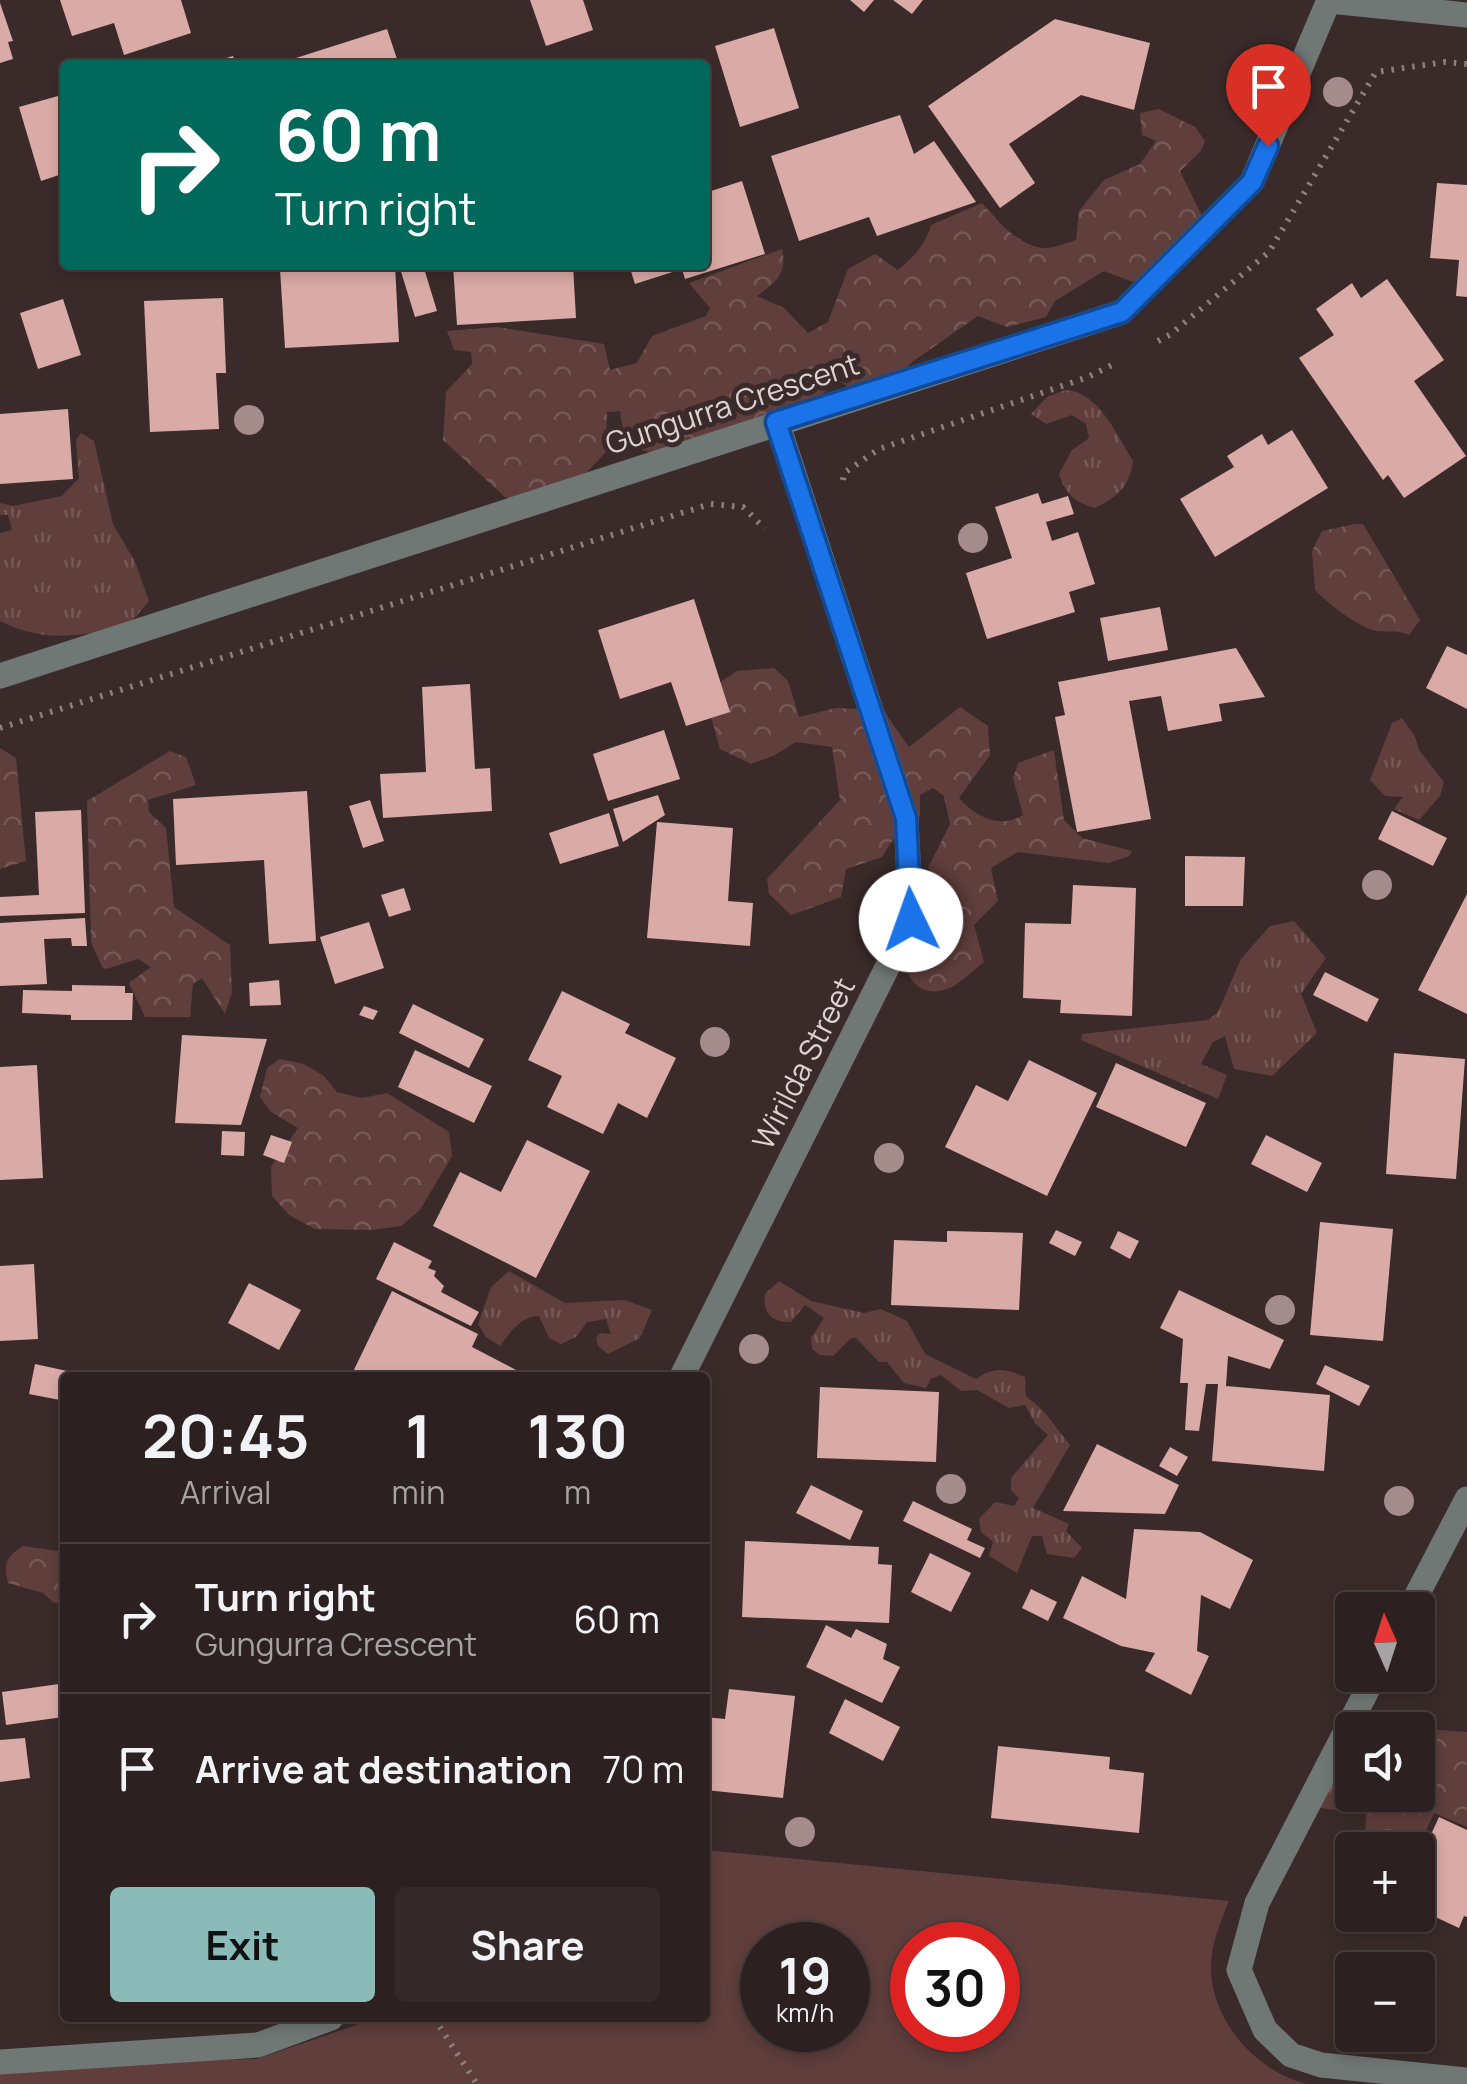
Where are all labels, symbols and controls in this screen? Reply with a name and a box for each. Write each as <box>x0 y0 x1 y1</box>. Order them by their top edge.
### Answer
pin <box>1226 44 1311 147</box>
icon: arrive <box>1241 59 1296 114</box>
text: 60 m <box>275 86 442 182</box>
icon: right <box>110 100 240 230</box>
text: Turn right <box>275 177 476 239</box>
street label: Gungurra Crescent <box>600 343 864 463</box>
position arrow <box>859 868 963 972</box>
street label: Wirilda Street <box>742 970 864 1156</box>
text: 20:45 <box>142 1394 310 1476</box>
text: 1 <box>405 1394 432 1476</box>
text: 130 <box>527 1394 628 1476</box>
text: Arrival <box>180 1470 271 1514</box>
text: min <box>392 1470 445 1514</box>
text: m <box>564 1470 591 1514</box>
text: Turn right <box>195 1570 376 1622</box>
icon: right <box>110 1591 165 1646</box>
text: 60 m <box>573 1592 660 1644</box>
north arrow <box>1335 1592 1435 1692</box>
map controls <box>1335 1592 1435 2052</box>
text: Gungurra Crescent <box>195 1622 477 1666</box>
button: sound <box>1335 1712 1435 1812</box>
icon: arrive <box>110 1741 165 1796</box>
text: Arrive at destination <box>195 1742 572 1794</box>
text: 70 m <box>602 1742 684 1794</box>
button: + <box>1335 1832 1435 1932</box>
button: Exit <box>110 1887 375 2002</box>
button: Share <box>395 1887 660 2002</box>
speed limit sign: 30 <box>890 1922 1020 2052</box>
text: 19 <box>779 1941 831 2009</box>
button: − <box>1335 1952 1435 2052</box>
text: km/h <box>776 1995 834 2030</box>

